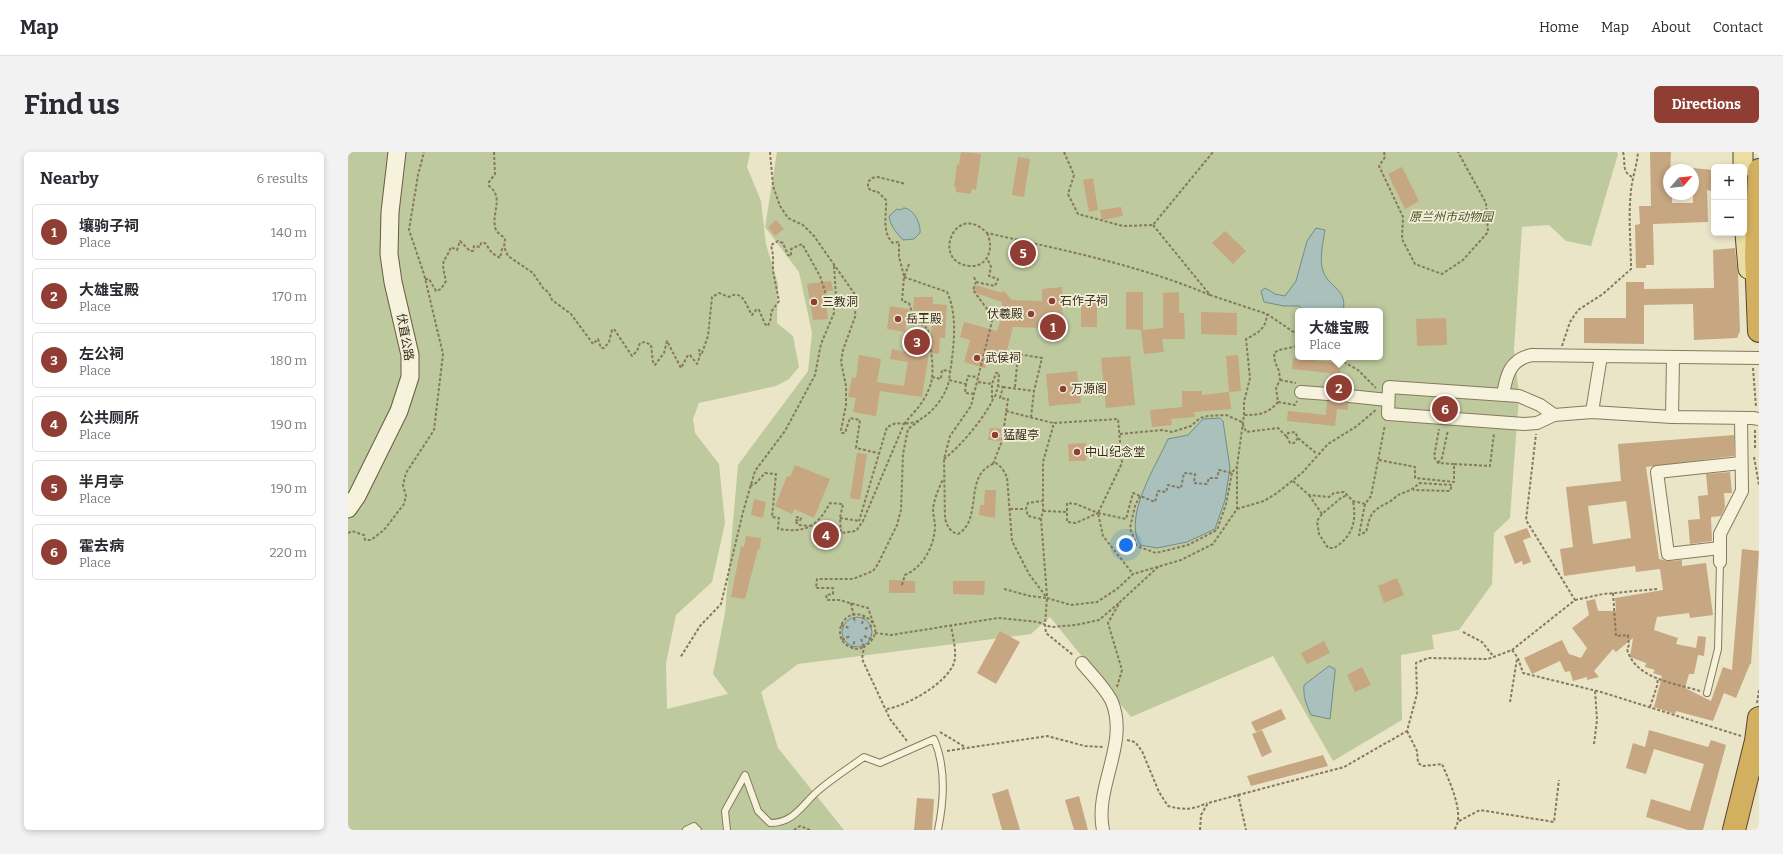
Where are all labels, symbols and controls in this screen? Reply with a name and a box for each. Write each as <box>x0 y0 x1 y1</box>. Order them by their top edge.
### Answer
text: Map <box>20 16 59 39</box>
text: Home <box>1539 19 1579 36</box>
text: Map <box>1601 19 1629 36</box>
text: About <box>1651 19 1691 36</box>
text: Contact <box>1713 19 1763 36</box>
button: Directions <box>1654 86 1759 123</box>
text: Find us <box>24 88 120 121</box>
north arrow <box>1663 164 1699 200</box>
map controls <box>1711 164 1747 236</box>
button: + <box>1711 164 1747 200</box>
text: Nearby <box>40 168 99 189</box>
text: 6 results <box>256 171 308 186</box>
button: − <box>1711 200 1747 236</box>
park label: 原兰州市动物园 <box>1409 210 1495 224</box>
text: 壤驹子祠 <box>79 217 139 235</box>
text: 1 <box>51 225 57 240</box>
text: 140 m <box>271 225 307 240</box>
text: Place <box>79 235 111 250</box>
pin: 5 <box>1010 238 1036 268</box>
text: 大雄宝殿 <box>79 281 139 299</box>
text: 2 <box>50 289 58 304</box>
text: 170 m <box>272 289 307 304</box>
place label: 石作子祠 <box>1060 294 1108 308</box>
place label: 三教洞 <box>822 295 858 309</box>
marker: 石作子祠 <box>1047 296 1057 306</box>
marker: 三教洞 <box>809 297 819 307</box>
text: Place <box>79 299 111 314</box>
place label: 伏羲殿 <box>987 307 1023 321</box>
popup <box>1295 308 1383 360</box>
marker: 伏羲殿 <box>1026 309 1036 319</box>
street label: 伏直公路 <box>394 312 416 362</box>
place label: 岳王殿 <box>906 312 942 326</box>
pin: 1 <box>1040 312 1066 342</box>
marker: 岳王殿 <box>893 314 903 324</box>
text: 大雄宝殿 <box>1309 319 1369 337</box>
pin: 3 <box>904 327 930 357</box>
text: Place <box>1309 337 1341 352</box>
text: 左公祠 <box>79 345 124 363</box>
place label: 武侯祠 <box>985 351 1021 365</box>
text: 3 <box>50 353 58 368</box>
text: 180 m <box>271 353 307 368</box>
marker: 武侯祠 <box>972 353 982 363</box>
text: Place <box>79 363 111 378</box>
pin: 2 <box>1326 373 1352 403</box>
place label: 万源阁 <box>1071 382 1107 396</box>
marker: 万源阁 <box>1058 384 1068 394</box>
pin: 6 <box>1432 394 1458 424</box>
text: 公共厕所 <box>79 409 139 427</box>
text: 4 <box>50 417 58 432</box>
text: 190 m <box>271 417 307 432</box>
text: Place <box>79 427 111 442</box>
place label: 猛醒亭 <box>1003 428 1039 442</box>
marker: 猛醒亭 <box>990 430 1000 440</box>
place label: 中山纪念堂 <box>1085 445 1145 459</box>
marker: 中山纪念堂 <box>1072 447 1082 457</box>
text: 半月亭 <box>79 473 124 491</box>
text: 5 <box>50 481 58 496</box>
text: 190 m <box>271 481 307 496</box>
text: Place <box>79 491 111 506</box>
pin: 4 <box>813 520 839 550</box>
your location <box>1116 535 1136 555</box>
text: 霍去病 <box>79 537 124 555</box>
text: 6 <box>50 545 58 560</box>
text: 220 m <box>270 545 307 560</box>
text: Place <box>79 555 111 570</box>

